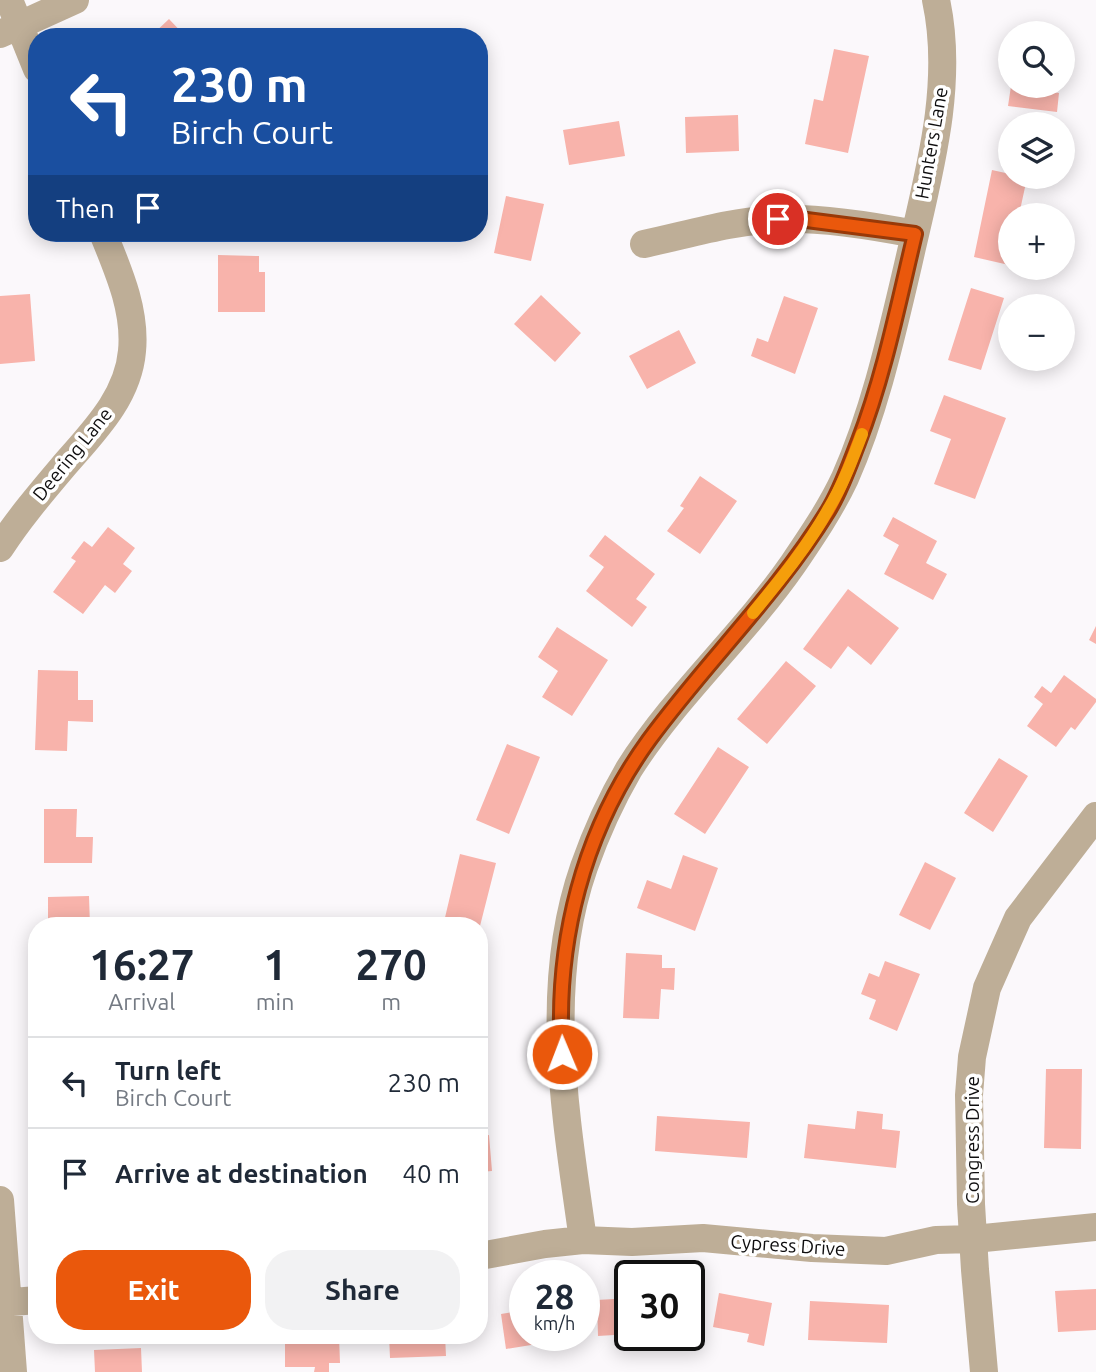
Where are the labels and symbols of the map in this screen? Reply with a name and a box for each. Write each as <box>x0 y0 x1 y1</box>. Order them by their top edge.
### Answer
street label: Hunters Lane <box>910 85 952 201</box>
pin <box>748 189 808 249</box>
street label: Deering Lane <box>28 403 116 505</box>
position arrow <box>525 1017 599 1091</box>
street label: Congress Drive <box>961 1076 983 1204</box>
street label: Cypress Drive <box>730 1230 846 1260</box>
speed limit sign: 30 <box>614 1260 705 1351</box>

